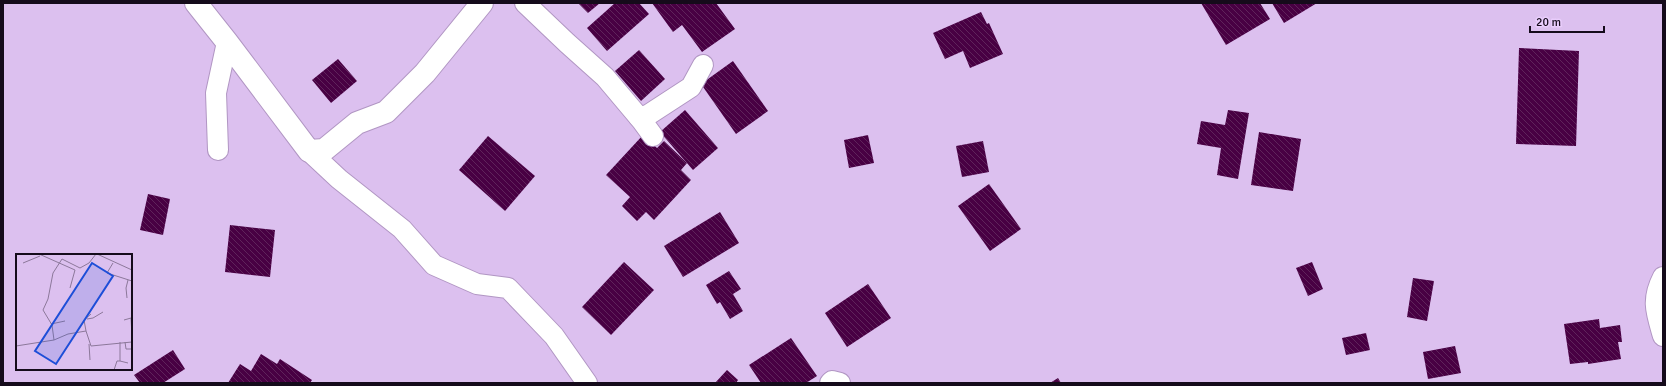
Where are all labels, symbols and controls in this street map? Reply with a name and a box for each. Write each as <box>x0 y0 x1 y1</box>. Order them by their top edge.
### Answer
scale bar <box>1530 8 1604 34</box>
text: 20 m <box>1536 15 1561 30</box>
inset map <box>16 254 132 370</box>

